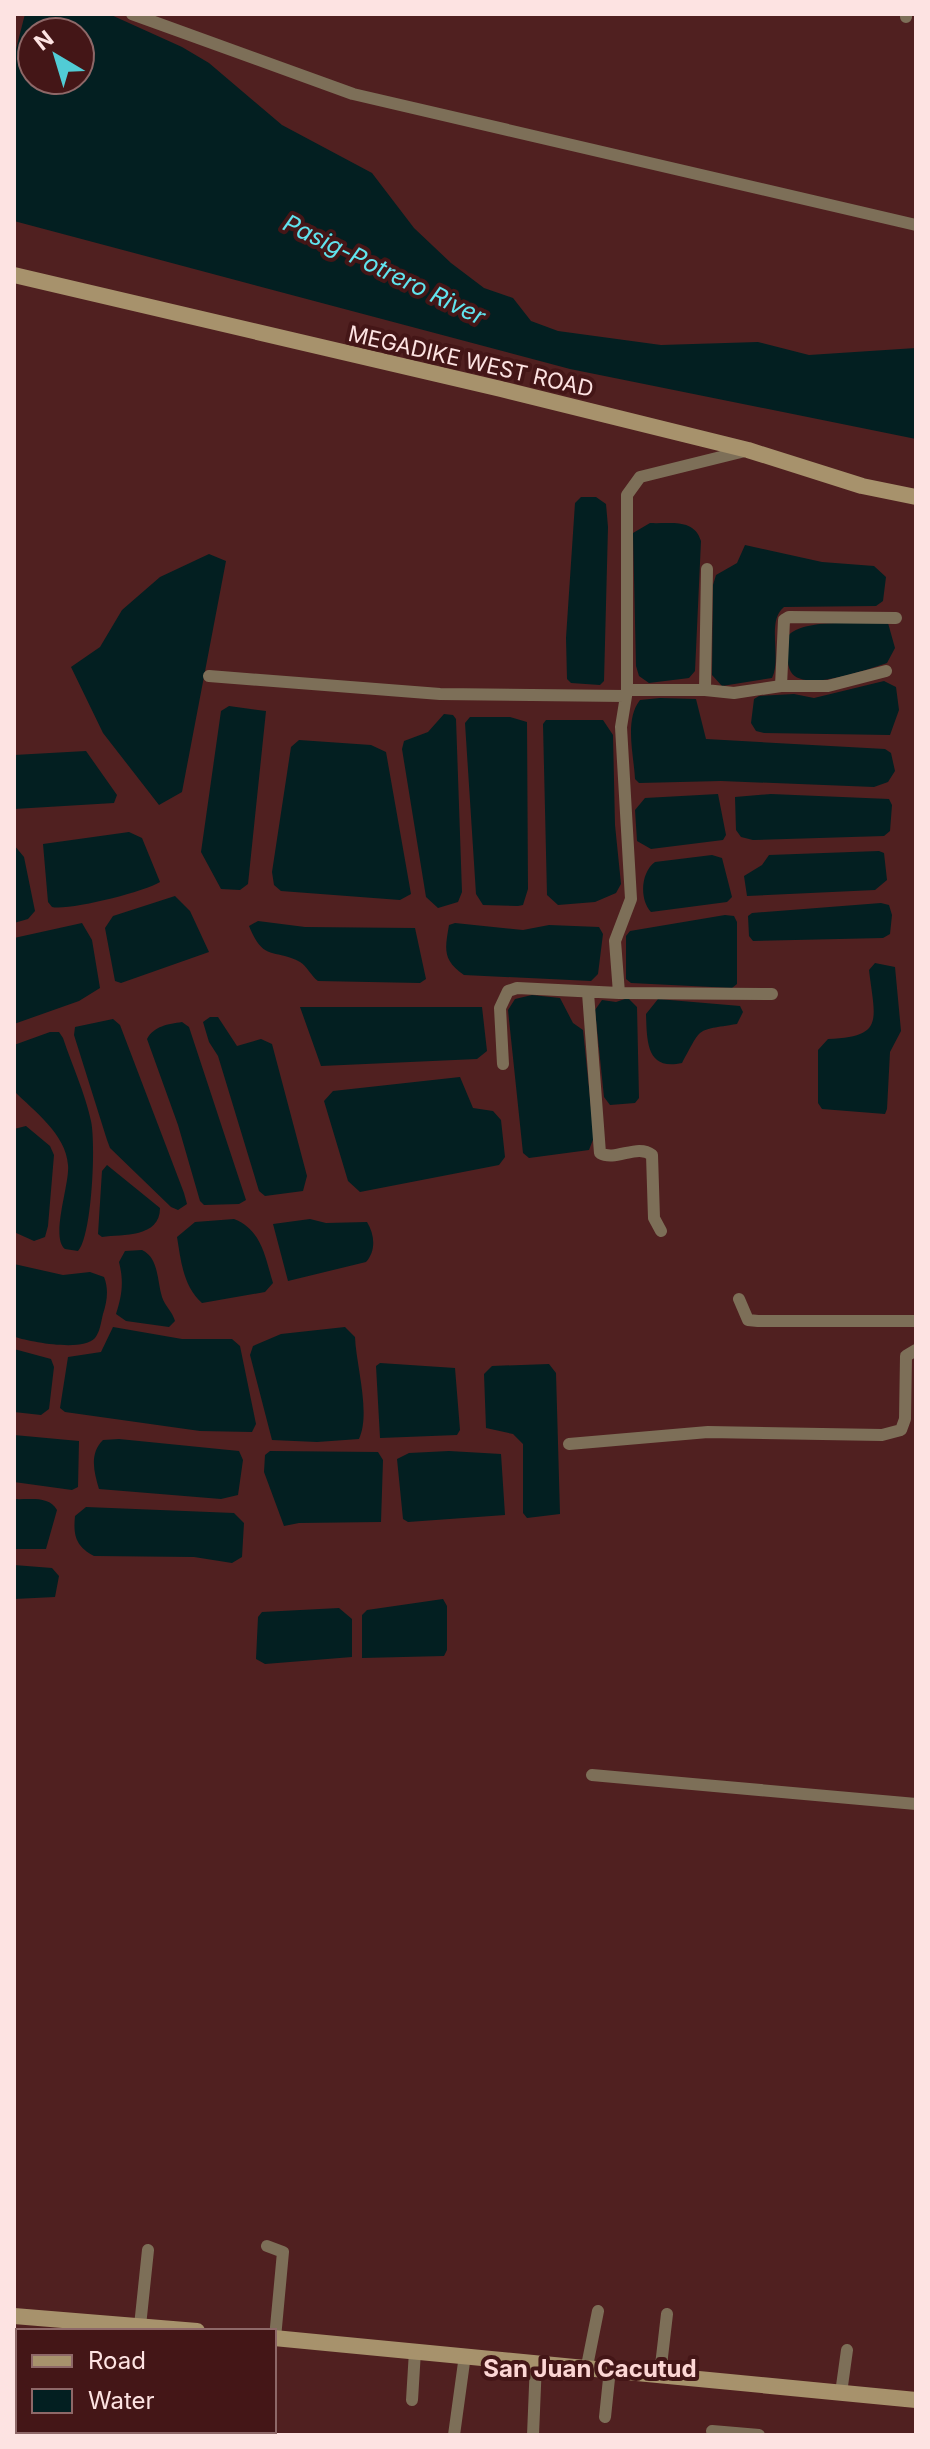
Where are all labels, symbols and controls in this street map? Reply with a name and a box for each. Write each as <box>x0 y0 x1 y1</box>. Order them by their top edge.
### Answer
north arrow <box>16 16 96 96</box>
text: N <box>29 25 58 56</box>
water label: Pasig-Potrero River <box>279 208 491 331</box>
street label: MEGADIKE WEST ROAD <box>346 320 596 402</box>
legend <box>16 2329 276 2433</box>
text: Road <box>88 2346 146 2375</box>
district label: San Juan Cacutud <box>483 2354 697 2383</box>
text: Water <box>88 2386 155 2415</box>

